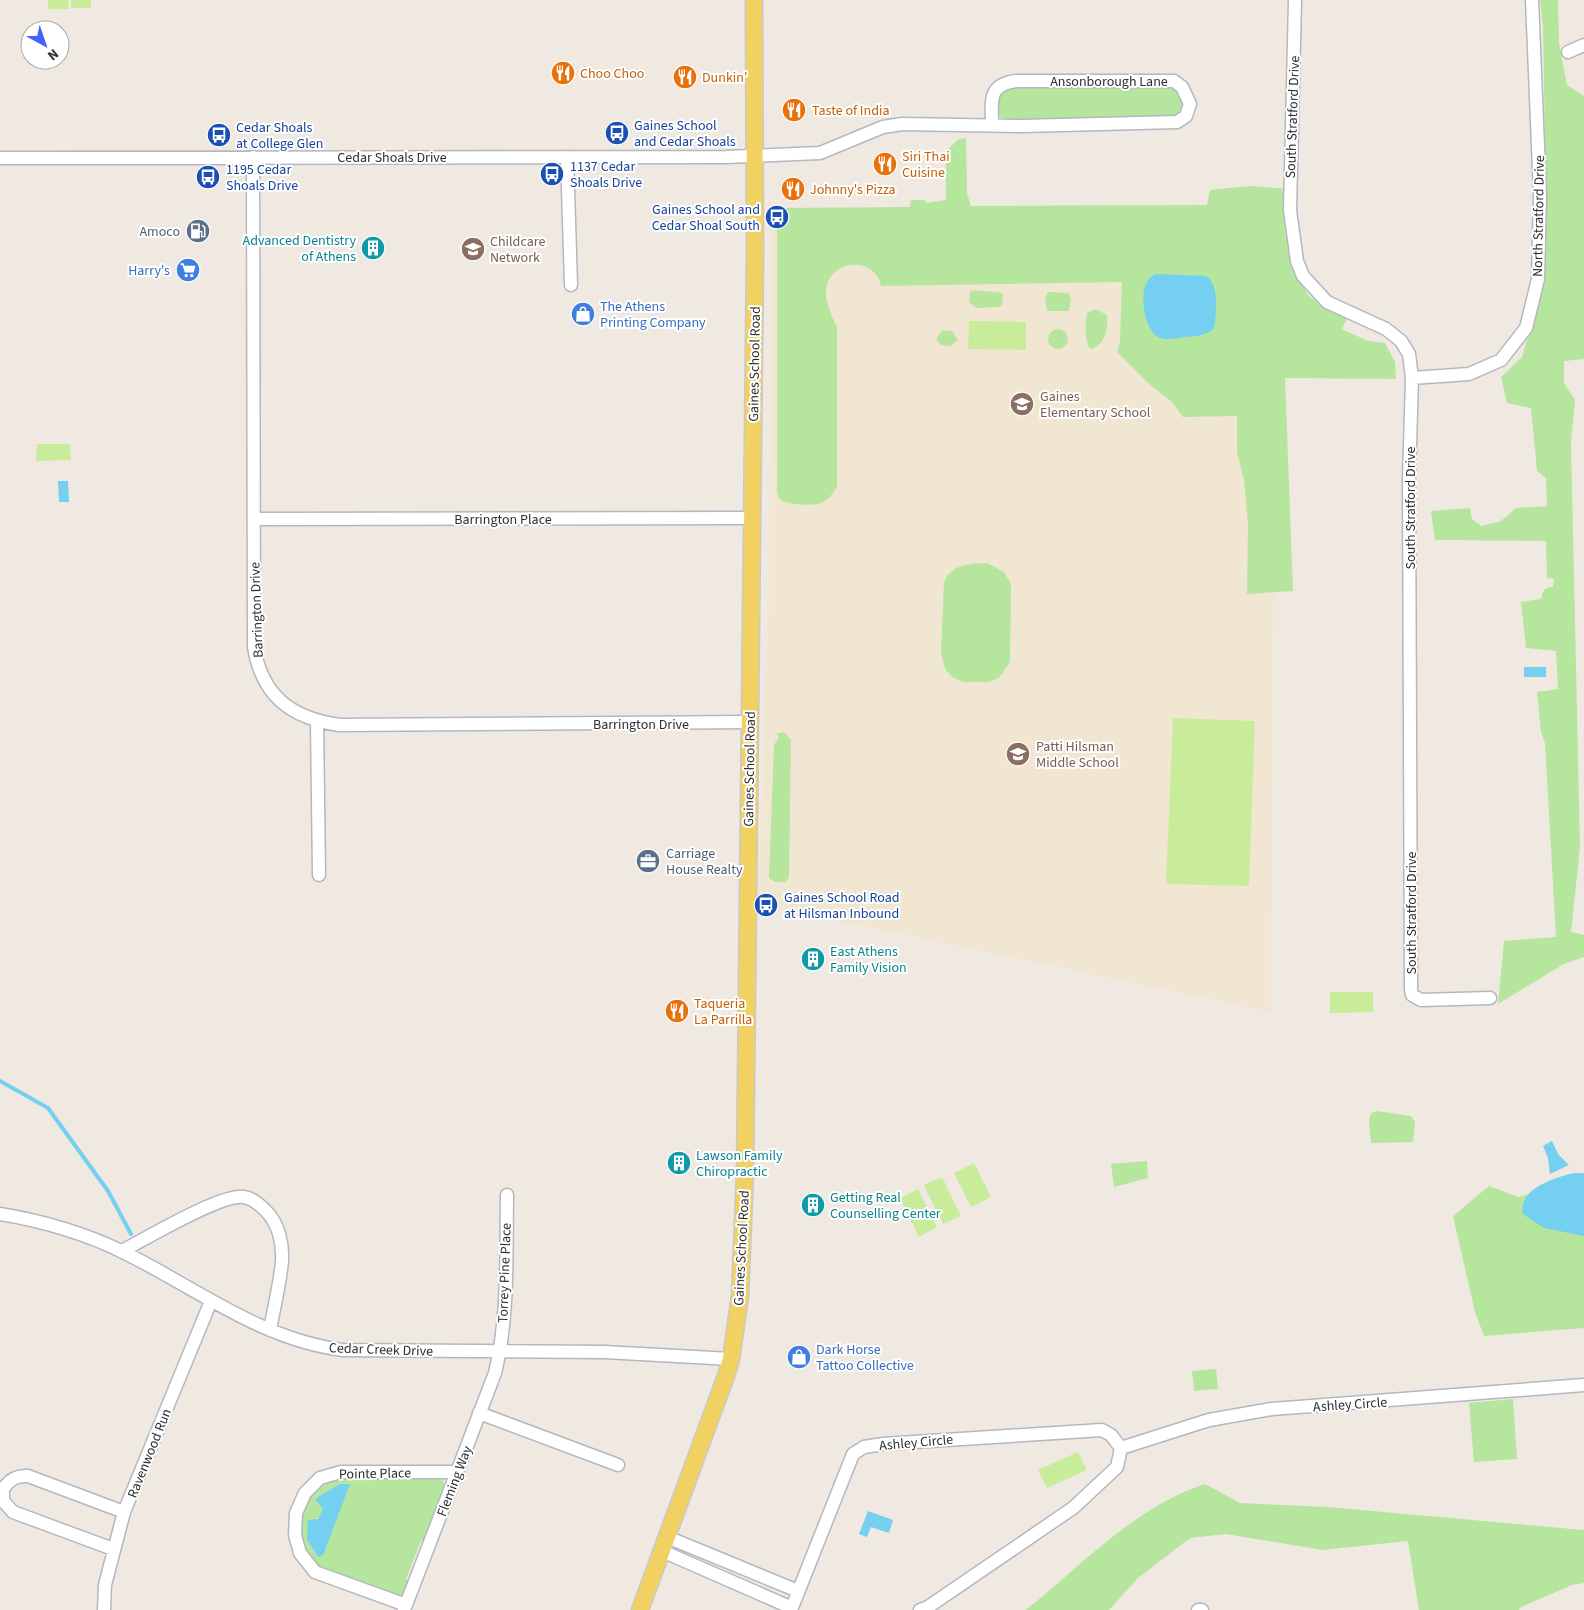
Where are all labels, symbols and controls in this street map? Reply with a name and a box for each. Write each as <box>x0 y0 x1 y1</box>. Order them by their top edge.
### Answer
north arrow <box>20 20 70 70</box>
text: N <box>43 44 63 65</box>
street label: South Stratford Drive <box>1281 55 1305 179</box>
restaurant icon: Choo Choo <box>550 60 576 86</box>
place label: Choo Choo <box>580 64 644 84</box>
restaurant icon: Dunkin' <box>672 64 698 90</box>
place label: Dunkin' <box>702 68 747 88</box>
street label: Ansonborough Lane <box>1050 72 1168 92</box>
restaurant icon: Taste of India <box>781 97 807 123</box>
place label: Taste of India <box>812 101 889 121</box>
place label: Gaines School and Cedar Shoals <box>634 116 736 152</box>
place label: Cedar Shoals at College Glen <box>236 118 323 154</box>
bus stop icon: Gaines School and Cedar Shoals <box>604 120 630 146</box>
bus stop icon: Cedar Shoals at College Glen <box>206 122 232 148</box>
place label: Siri Thai Cuisine <box>902 147 950 183</box>
street label: Cedar Shoals Drive <box>337 148 447 168</box>
restaurant icon: Siri Thai Cuisine <box>872 151 898 177</box>
street label: North Stratford Drive <box>1528 155 1550 277</box>
place label: 1137 Cedar Shoals Drive <box>570 157 642 193</box>
place label: 1195 Cedar Shoals Drive <box>226 160 298 196</box>
bus stop icon: 1137 Cedar Shoals Drive <box>539 161 565 187</box>
bus stop icon: 1195 Cedar Shoals Drive <box>195 164 221 190</box>
restaurant icon: Johnny's Pizza <box>780 176 806 202</box>
place label: Johnny's Pizza <box>810 180 896 200</box>
place label: Gaines School and Cedar Shoal South <box>652 200 760 236</box>
bus stop icon: Gaines School and Cedar Shoal South <box>764 204 790 230</box>
fuel station icon: Amoco <box>185 218 211 244</box>
place label: Amoco <box>140 222 180 242</box>
place label: Advanced Dentistry of Athens <box>243 231 356 267</box>
place label: Childcare Network <box>490 232 545 268</box>
building icon: Advanced Dentistry of Athens <box>360 235 386 261</box>
school or university icon: Childcare Network <box>460 236 486 262</box>
supermarket icon: Harry's <box>175 257 201 283</box>
place label: Harry's <box>128 261 170 281</box>
place label: The Athens Printing Company <box>600 297 706 333</box>
shop icon: The Athens Printing Company <box>570 301 596 327</box>
street label: Gaines School Road <box>744 306 766 422</box>
place label: Gaines Elementary School <box>1040 387 1151 423</box>
school or university icon: Gaines Elementary School <box>1009 391 1035 417</box>
street label: South Stratford Drive <box>1401 446 1421 569</box>
street label: Barrington Place <box>454 510 552 530</box>
street label: Barrington Drive <box>245 562 269 658</box>
street label: Gaines School Road <box>739 711 761 827</box>
street label: Barrington Drive <box>593 715 689 735</box>
place label: Patti Hilsman Middle School <box>1036 737 1119 773</box>
school or university icon: Patti Hilsman Middle School <box>1005 741 1031 767</box>
place label: Carriage House Realty <box>666 844 743 880</box>
office icon: Carriage House Realty <box>635 848 661 874</box>
street label: South Stratford Drive <box>1402 851 1422 974</box>
place label: Gaines School Road at Hilsman Inbound <box>784 888 899 924</box>
bus stop icon: Gaines School Road at Hilsman Inbound <box>753 892 779 918</box>
place label: East Athens Family Vision <box>830 942 907 978</box>
building icon: East Athens Family Vision <box>800 946 826 972</box>
place label: Taqueria La Parrilla <box>694 994 752 1030</box>
restaurant icon: Taqueria La Parrilla <box>664 998 690 1024</box>
place label: Lawson Family Chiropractic <box>696 1146 783 1182</box>
building icon: Lawson Family Chiropractic <box>666 1150 692 1176</box>
place label: Getting Real Counselling Center <box>830 1188 941 1224</box>
street label: Gaines School Road <box>729 1190 755 1306</box>
building icon: Getting Real Counselling Center <box>800 1192 826 1218</box>
street label: Torrey Pine Place <box>493 1222 517 1324</box>
street label: Cedar Creek Drive <box>329 1338 433 1362</box>
place label: Dark Horse Tattoo Collective <box>816 1340 914 1376</box>
shop icon: Dark Horse Tattoo Collective <box>786 1344 812 1370</box>
street label: Ashley Circle <box>1312 1392 1388 1418</box>
street label: Ravenwood Run <box>123 1406 177 1501</box>
street label: Ashley Circle <box>878 1430 954 1456</box>
street label: Fleming Way <box>432 1443 478 1520</box>
street label: Pointe Place <box>339 1463 411 1485</box>

